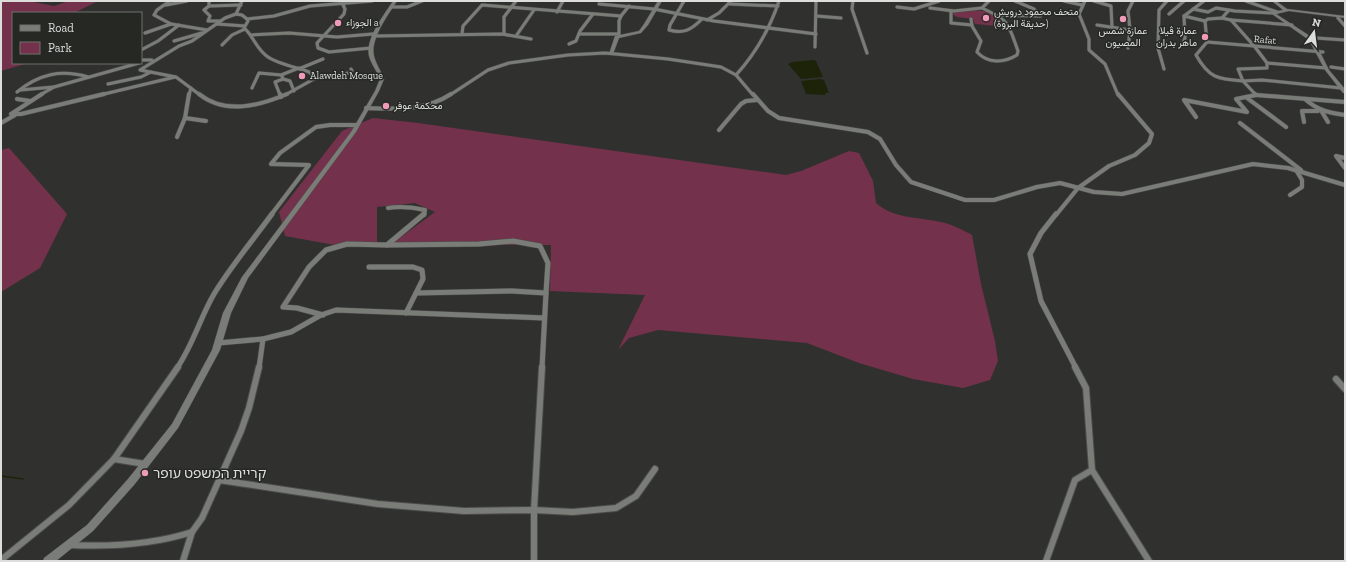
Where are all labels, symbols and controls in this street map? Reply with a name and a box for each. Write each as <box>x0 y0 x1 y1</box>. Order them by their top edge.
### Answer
place label: متحف محمود درويش (حديقة البروة) <box>994 6 1079 30</box>
legend <box>12 12 142 64</box>
north arrow <box>1294 12 1334 52</box>
marker: متحف محمود درويش (حديقة البروة) <box>981 13 991 23</box>
marker: عمارة شمس المصيون <box>1118 14 1128 24</box>
text: N <box>1311 15 1323 30</box>
place label: الجوزاء a <box>346 17 379 29</box>
marker: الجوزاء a <box>333 18 343 28</box>
text: Road <box>48 21 74 35</box>
place label: عمارة شمس المصيون <box>1098 25 1148 49</box>
place label: عمارة ڤيلا ماهر بدران <box>1156 25 1197 49</box>
marker: عمارة ڤيلا ماهر بدران <box>1200 32 1210 42</box>
street label: Rafat <box>1253 33 1277 47</box>
text: Park <box>48 41 73 55</box>
place label: Alawdeh Mosque <box>310 70 383 82</box>
marker: Alawdeh Mosque <box>297 71 307 81</box>
place label: محكمة عوفر <box>393 100 443 112</box>
marker: محكمة عوفر <box>381 101 391 111</box>
place label: קריית המשפט עופר <box>153 465 267 482</box>
marker: קריית המשפט עופר <box>140 468 150 478</box>

